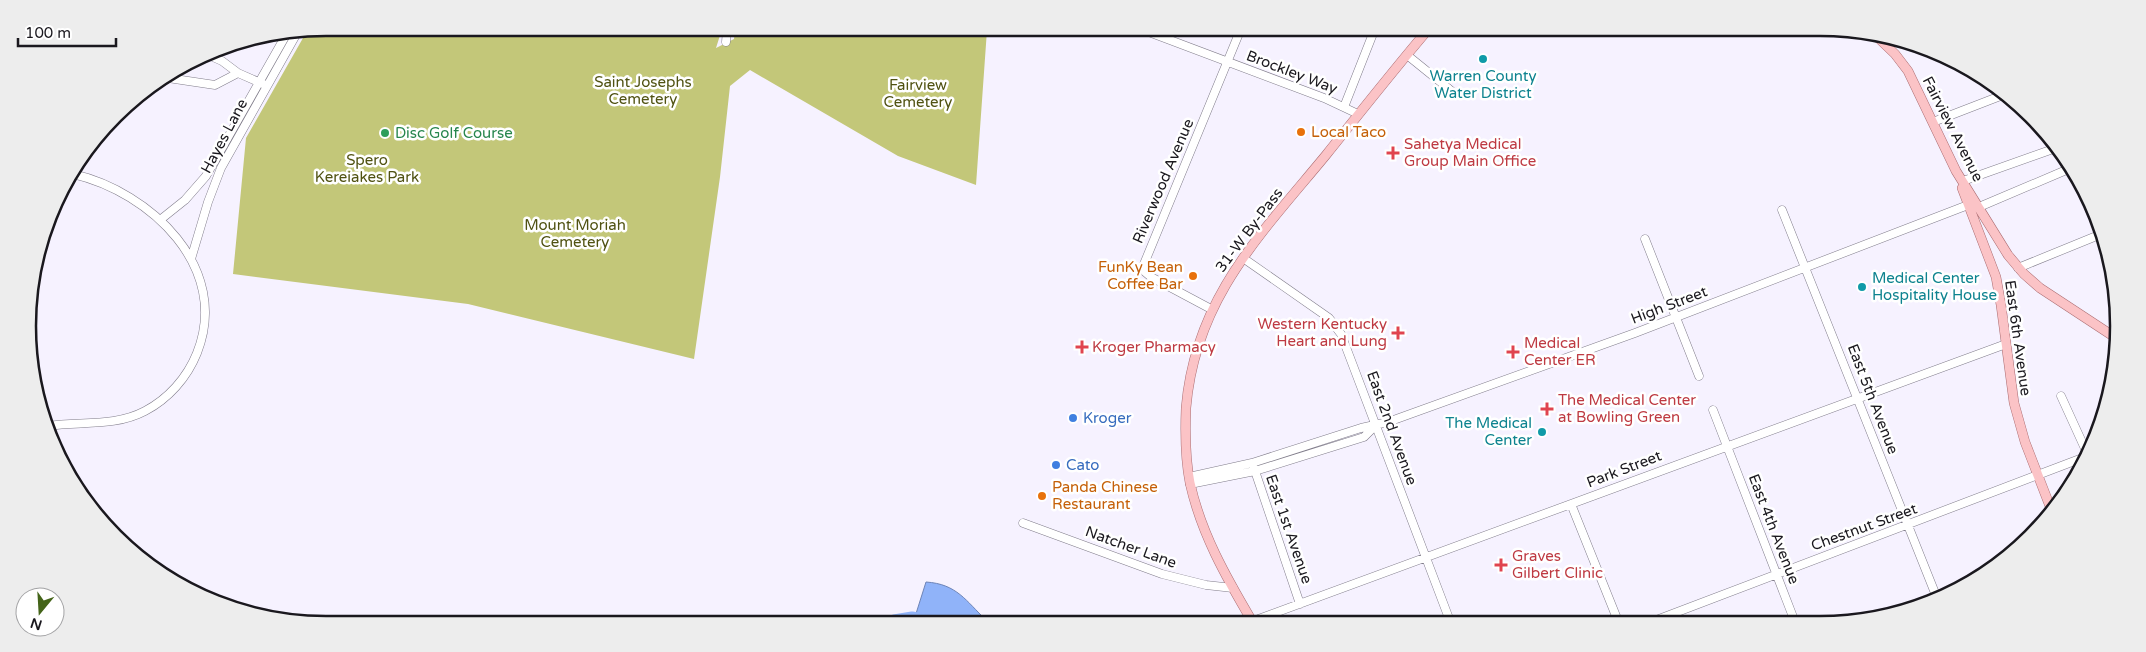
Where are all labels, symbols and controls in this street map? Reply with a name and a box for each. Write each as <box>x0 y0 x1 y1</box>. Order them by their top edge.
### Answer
scale bar <box>18 15 115 47</box>
text: 100 m <box>25 24 71 42</box>
street label: Brockley Way <box>1244 46 1340 98</box>
marker: Warren County Water District <box>1477 53 1489 65</box>
place label: Warren County Water District <box>1430 67 1536 102</box>
park label: Saint Josephs Cemetery <box>594 73 692 108</box>
street label: Fairview Avenue <box>1919 73 1987 185</box>
park label: Fairview Cemetery <box>884 76 952 111</box>
street label: Hayes Lane <box>197 96 251 176</box>
street label: Riverwood Avenue <box>1129 116 1197 246</box>
place label: Local Taco <box>1311 123 1386 141</box>
place label: Disc Golf Course <box>395 124 513 142</box>
marker: Local Taco <box>1295 126 1307 138</box>
marker: Disc Golf Course <box>379 127 391 139</box>
place label: Sahetya Medical Group Main Office <box>1404 135 1536 170</box>
marker: Sahetya Medical Group Main Office <box>1386 146 1400 160</box>
park label: Spero Kereiakes Park <box>315 151 419 186</box>
street label: 31-W By-Pass <box>1211 184 1287 276</box>
park label: Mount Moriah Cemetery <box>524 216 626 251</box>
place label: FunKy Bean Coffee Bar <box>1098 258 1183 293</box>
place label: Medical Center Hospitality House <box>1872 269 1997 304</box>
marker: FunKy Bean Coffee Bar <box>1187 270 1199 282</box>
street label: East 6th Avenue <box>2001 279 2035 397</box>
marker: Medical Center Hospitality House <box>1856 281 1868 293</box>
street label: High Street <box>1628 282 1710 328</box>
place label: Western Kentucky Heart and Lung <box>1257 315 1387 350</box>
marker: Western Kentucky Heart and Lung <box>1391 326 1405 340</box>
place label: Medical Center ER <box>1524 334 1596 369</box>
place label: Kroger Pharmacy <box>1092 338 1216 356</box>
marker: Kroger Pharmacy <box>1076 341 1088 353</box>
street label: East 5th Avenue <box>1844 341 1902 457</box>
marker: Medical Center ER <box>1506 345 1520 359</box>
street label: East 2nd Avenue <box>1363 368 1421 488</box>
place label: The Medical Center at Bowling Green <box>1558 391 1696 426</box>
marker: The Medical Center at Bowling Green <box>1540 402 1554 416</box>
place label: Kroger <box>1083 409 1132 427</box>
marker: Kroger <box>1067 412 1079 424</box>
place label: The Medical Center <box>1445 414 1532 449</box>
marker: The Medical Center <box>1536 426 1548 438</box>
street label: Park Street <box>1584 446 1664 492</box>
place label: Cato <box>1066 456 1099 474</box>
marker: Cato <box>1050 459 1062 471</box>
street label: East 4th Avenue <box>1745 471 1803 587</box>
street label: East 1st Avenue <box>1262 472 1316 586</box>
place label: Panda Chinese Restaurant <box>1052 478 1158 513</box>
marker: Panda Chinese Restaurant <box>1036 490 1048 502</box>
street label: Chestnut Street <box>1808 499 1920 555</box>
street label: Natcher Lane <box>1083 522 1179 572</box>
place label: Graves Gilbert Clinic <box>1512 547 1603 582</box>
marker: Graves Gilbert Clinic <box>1494 558 1508 572</box>
north arrow <box>15 587 65 637</box>
text: N <box>28 614 44 634</box>

